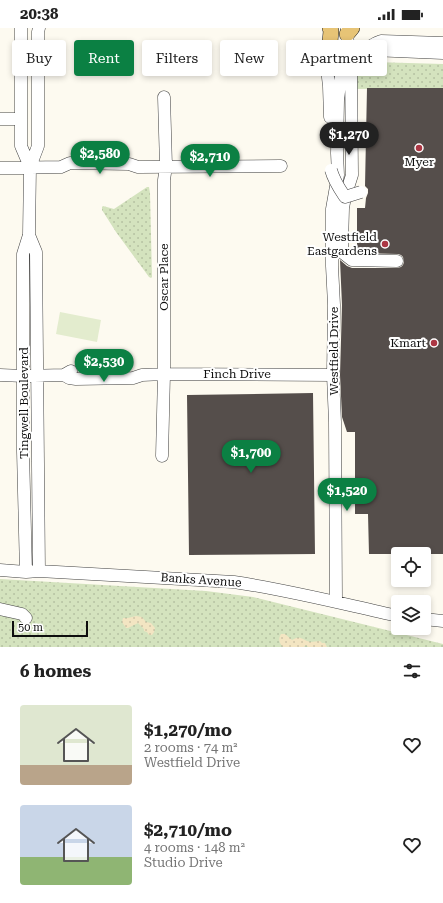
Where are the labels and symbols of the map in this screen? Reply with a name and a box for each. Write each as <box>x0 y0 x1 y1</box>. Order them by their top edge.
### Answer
pin: $1,270 <box>316 122 382 156</box>
pin: $2,580 <box>67 141 133 175</box>
marker: Myer <box>414 143 424 153</box>
pin: $2,710 <box>177 144 243 178</box>
place label: Myer <box>404 155 434 169</box>
place label: Westfield Eastgardens <box>307 230 377 258</box>
marker: Westfield Eastgardens <box>380 239 390 249</box>
street label: Oscar Place <box>157 243 171 311</box>
street label: Westfield Drive <box>327 306 341 395</box>
place label: Kmart <box>390 336 427 350</box>
marker: Kmart <box>429 338 439 348</box>
street label: Tingwell Boulevard <box>17 347 31 459</box>
pin: $2,530 <box>71 349 137 383</box>
street label: Finch Drive <box>203 367 271 381</box>
pin: $1,700 <box>218 440 284 474</box>
pin: $1,520 <box>314 478 380 512</box>
street label: Banks Avenue <box>160 570 242 590</box>
scale bar <box>12 619 88 638</box>

